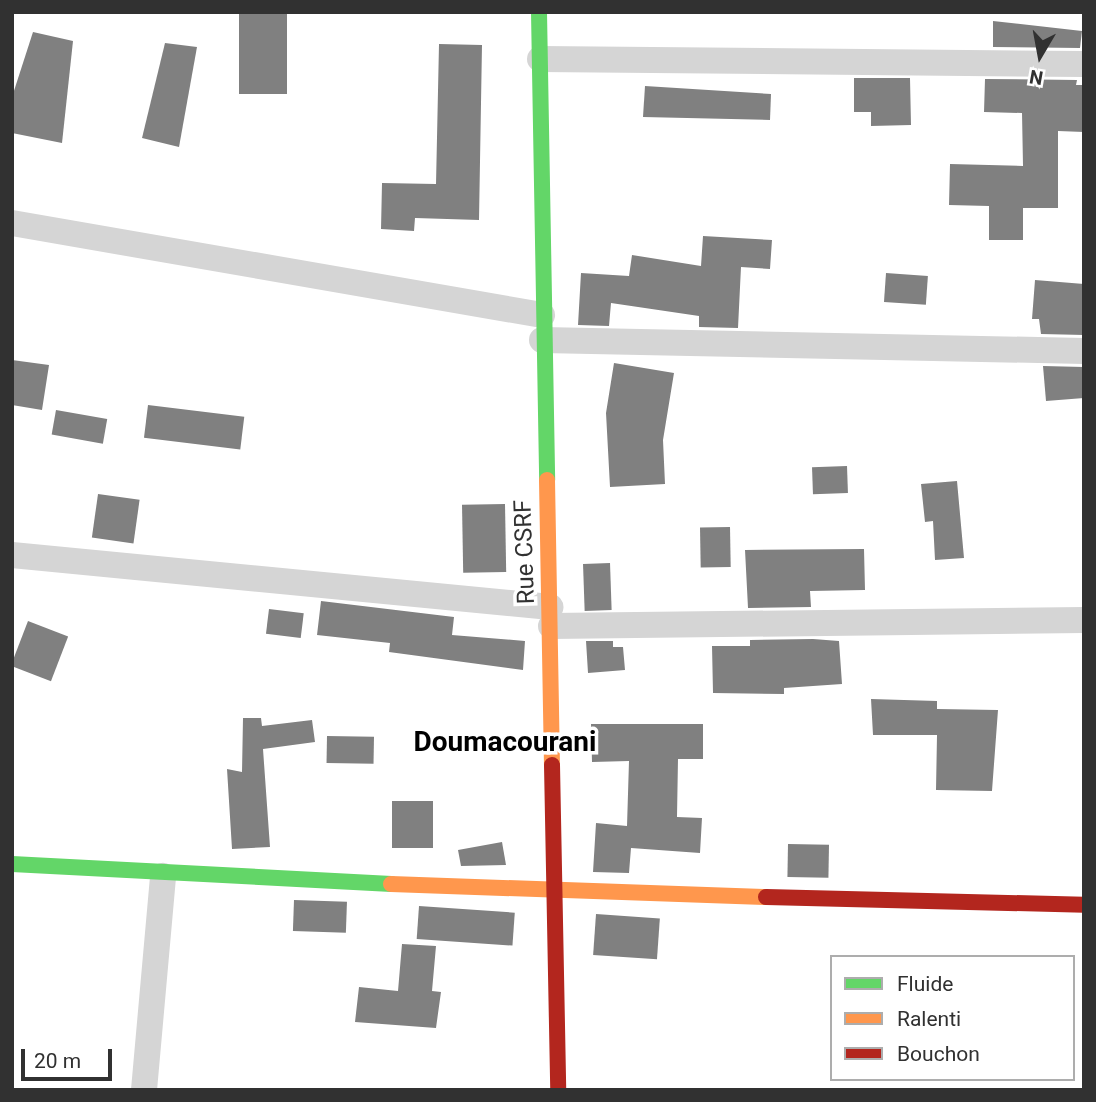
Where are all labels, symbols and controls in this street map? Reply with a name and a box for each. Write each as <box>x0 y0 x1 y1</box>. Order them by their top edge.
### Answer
north arrow <box>1005 21 1075 91</box>
text: N <box>1028 65 1045 90</box>
street label: Rue CSRF <box>509 499 541 605</box>
district label: Doumacourani <box>414 725 596 759</box>
legend <box>830 955 1075 1081</box>
text: Fluide <box>897 972 953 996</box>
text: Ralenti <box>897 1007 961 1031</box>
scale bar <box>24 1036 116 1080</box>
text: Bouchon <box>897 1042 980 1066</box>
text: 20 m <box>34 1049 81 1073</box>

